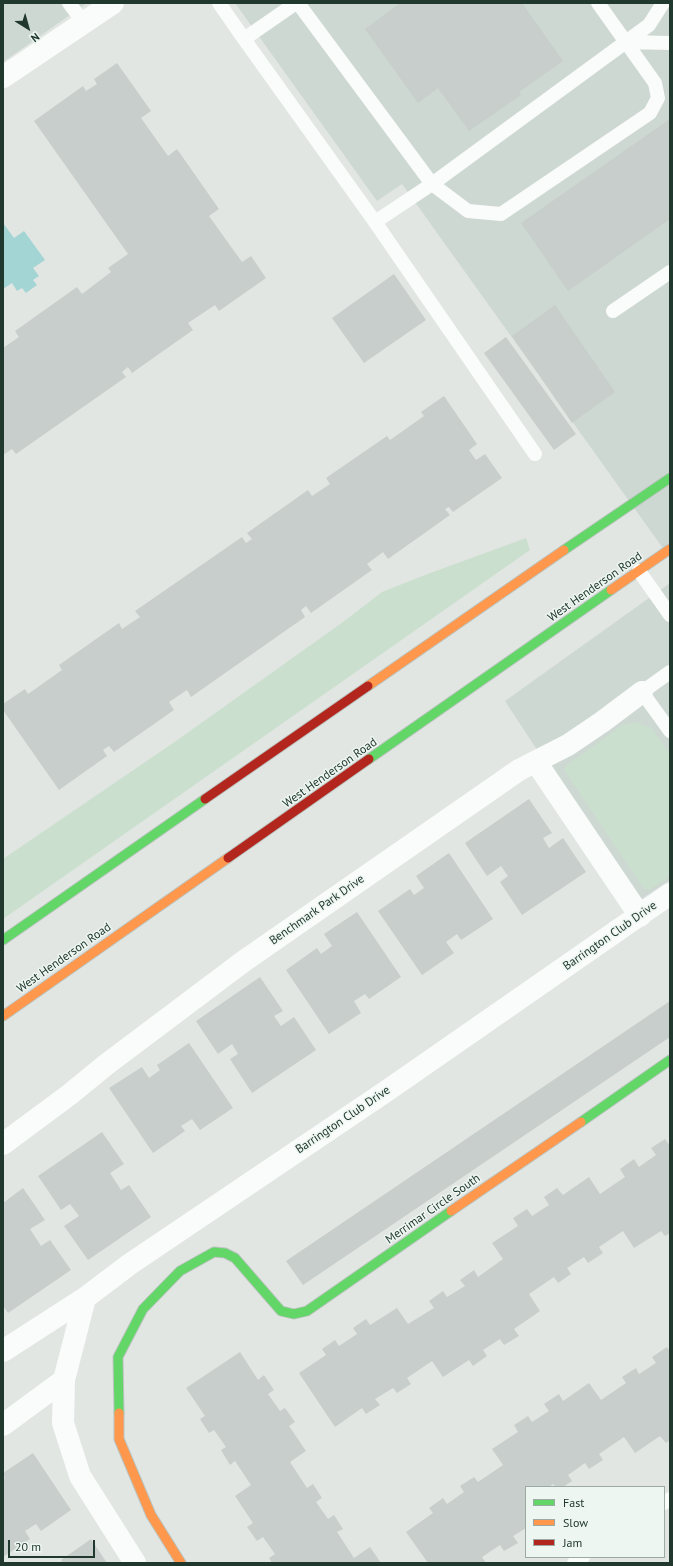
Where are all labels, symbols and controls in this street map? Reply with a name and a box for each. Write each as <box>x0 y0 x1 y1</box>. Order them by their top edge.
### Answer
north arrow <box>8 8 48 48</box>
text: N <box>28 30 42 45</box>
street label: West Henderson Road <box>545 549 645 625</box>
street label: West Henderson Road <box>280 735 380 811</box>
street label: Benchmark Park Drive <box>267 872 367 948</box>
street label: Barrington Club Drive <box>560 898 660 974</box>
street label: West Henderson Road <box>14 920 114 996</box>
street label: Barrington Club Drive <box>293 1083 393 1157</box>
street label: Merrimar Circle South <box>383 1171 483 1247</box>
legend <box>525 1486 665 1558</box>
text: Fast <box>563 1495 584 1510</box>
text: Slow <box>563 1515 588 1530</box>
scale bar <box>10 1532 97 1558</box>
text: Jam <box>563 1535 582 1550</box>
text: 20 m <box>15 1539 41 1554</box>

